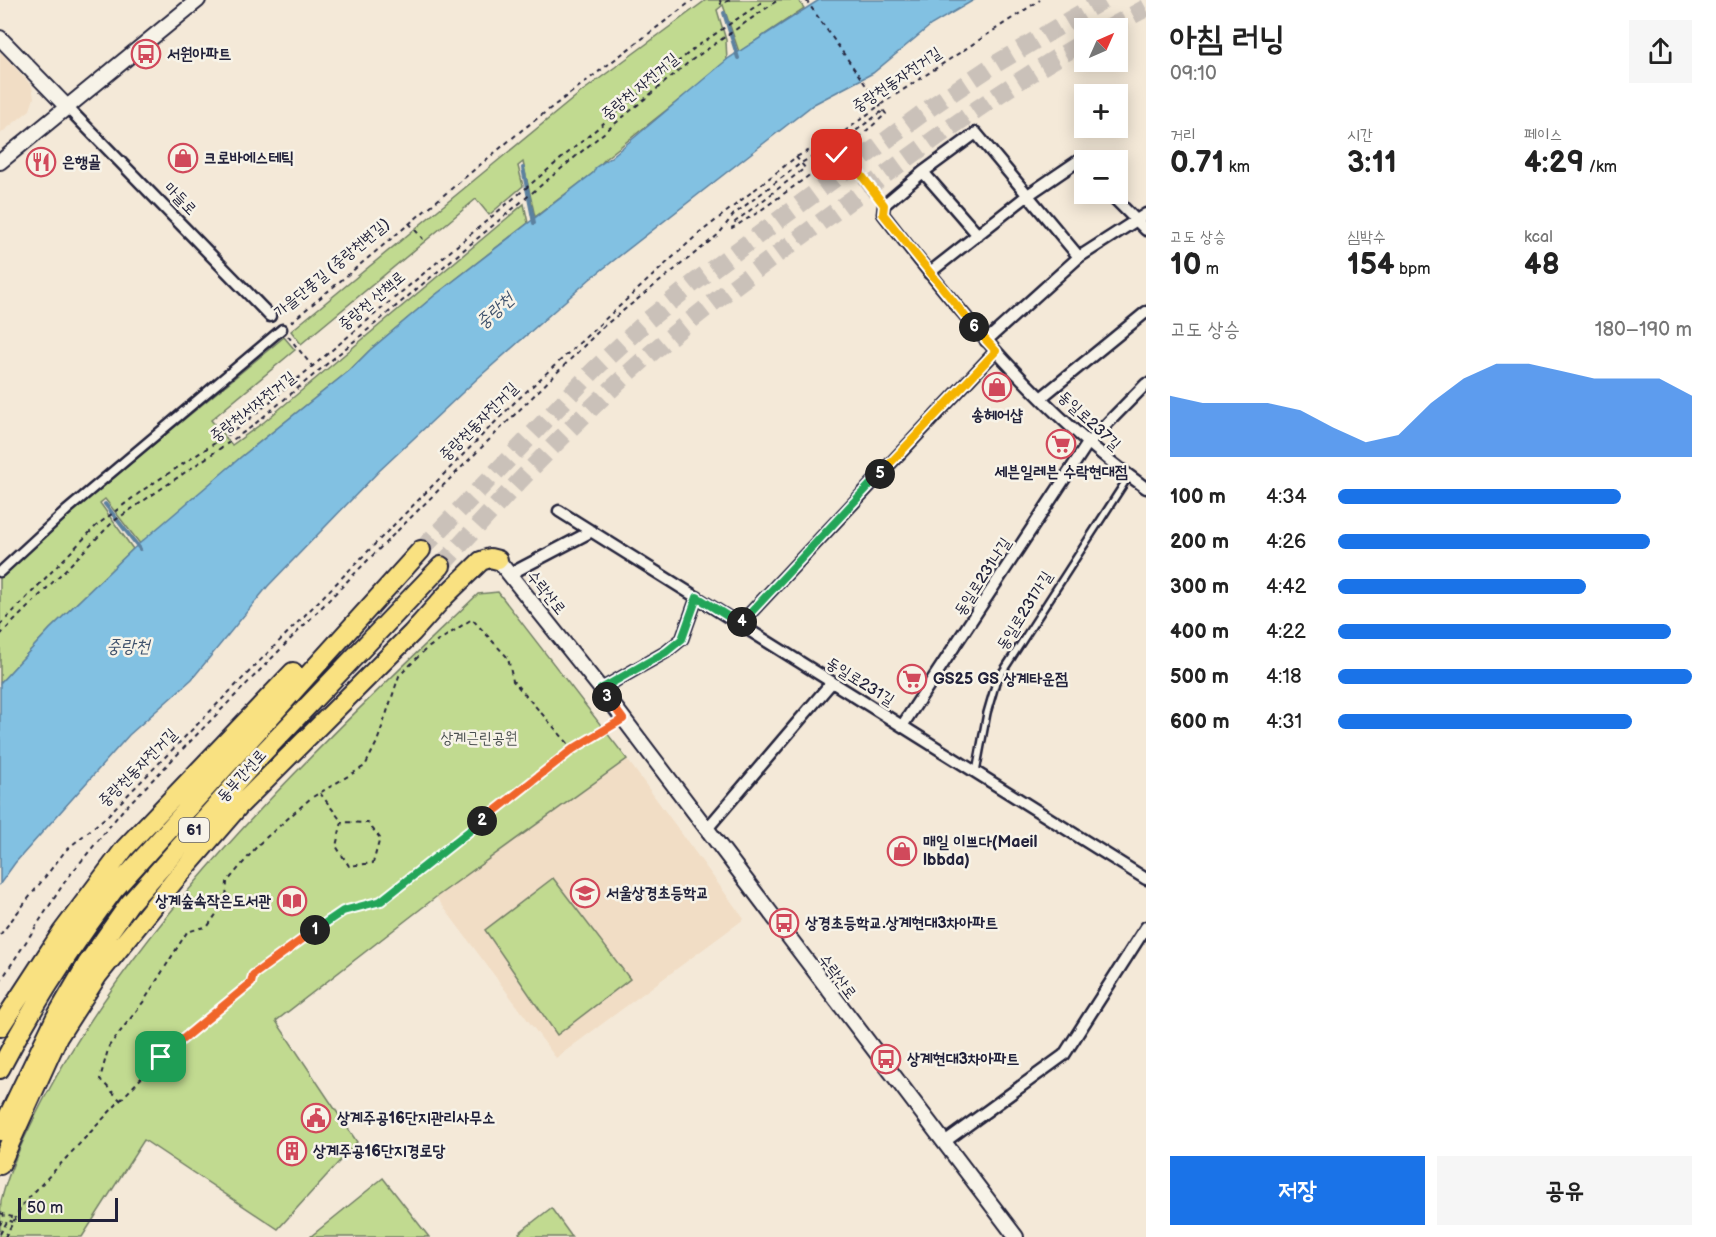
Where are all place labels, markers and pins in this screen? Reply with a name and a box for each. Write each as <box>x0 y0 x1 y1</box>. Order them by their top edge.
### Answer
bus stop icon: 서원아파트 <box>130 38 162 70</box>
place label: 서원아파트 <box>167 45 232 64</box>
pin <box>811 129 862 180</box>
shop icon: 크로바에스테틱 <box>167 142 199 174</box>
restaurant icon: 은행골 <box>25 146 57 178</box>
place label: 크로바에스테틱 <box>204 149 294 168</box>
place label: 은행골 <box>62 153 101 172</box>
pin: 6 <box>959 312 989 342</box>
shop icon: 송헤어샵 <box>981 371 1013 403</box>
place label: 송헤어샵 <box>971 406 1023 425</box>
supermarket icon: 세븐일레븐 수락현대점 <box>1045 428 1077 460</box>
pin: 5 <box>865 459 895 489</box>
place label: 세븐일레븐 수락현대점 <box>994 463 1128 482</box>
pin: 4 <box>727 607 757 637</box>
supermarket icon: GS25 GS 상계타운점 <box>896 663 928 695</box>
place label: GS25 GS 상계타운점 <box>933 670 1068 689</box>
pin: 3 <box>592 682 622 712</box>
pin: 2 <box>467 806 497 836</box>
place label: 매일 이쁘다(Maeil lbbda) <box>923 833 1038 870</box>
shop icon: 매일 이쁘다(Maeil lbbda) <box>886 835 918 867</box>
school or university icon: 서울상경초등학교 <box>569 877 601 909</box>
place label: 서울상경초등학교 <box>606 884 709 903</box>
library icon: 상계숲속작은도서관 <box>276 885 308 917</box>
place label: 상계숲속작은도서관 <box>155 892 271 911</box>
bus stop icon: 상경초등학교.상계현대3차아파트 <box>768 907 800 939</box>
place label: 상경초등학교.상계현대3차아파트 <box>805 914 998 933</box>
pin: 1 <box>300 915 330 945</box>
pin <box>135 1031 186 1082</box>
bus stop icon: 상계현대3차아파트 <box>870 1043 902 1075</box>
place label: 상계현대3차아파트 <box>907 1050 1019 1069</box>
public building icon: 상계주공16단지관리사무소 <box>300 1102 332 1134</box>
place label: 상계주공16단지관리사무소 <box>337 1109 495 1128</box>
building icon: 상계주공16단지경로당 <box>276 1135 308 1167</box>
place label: 상계주공16단지경로당 <box>313 1142 445 1161</box>

